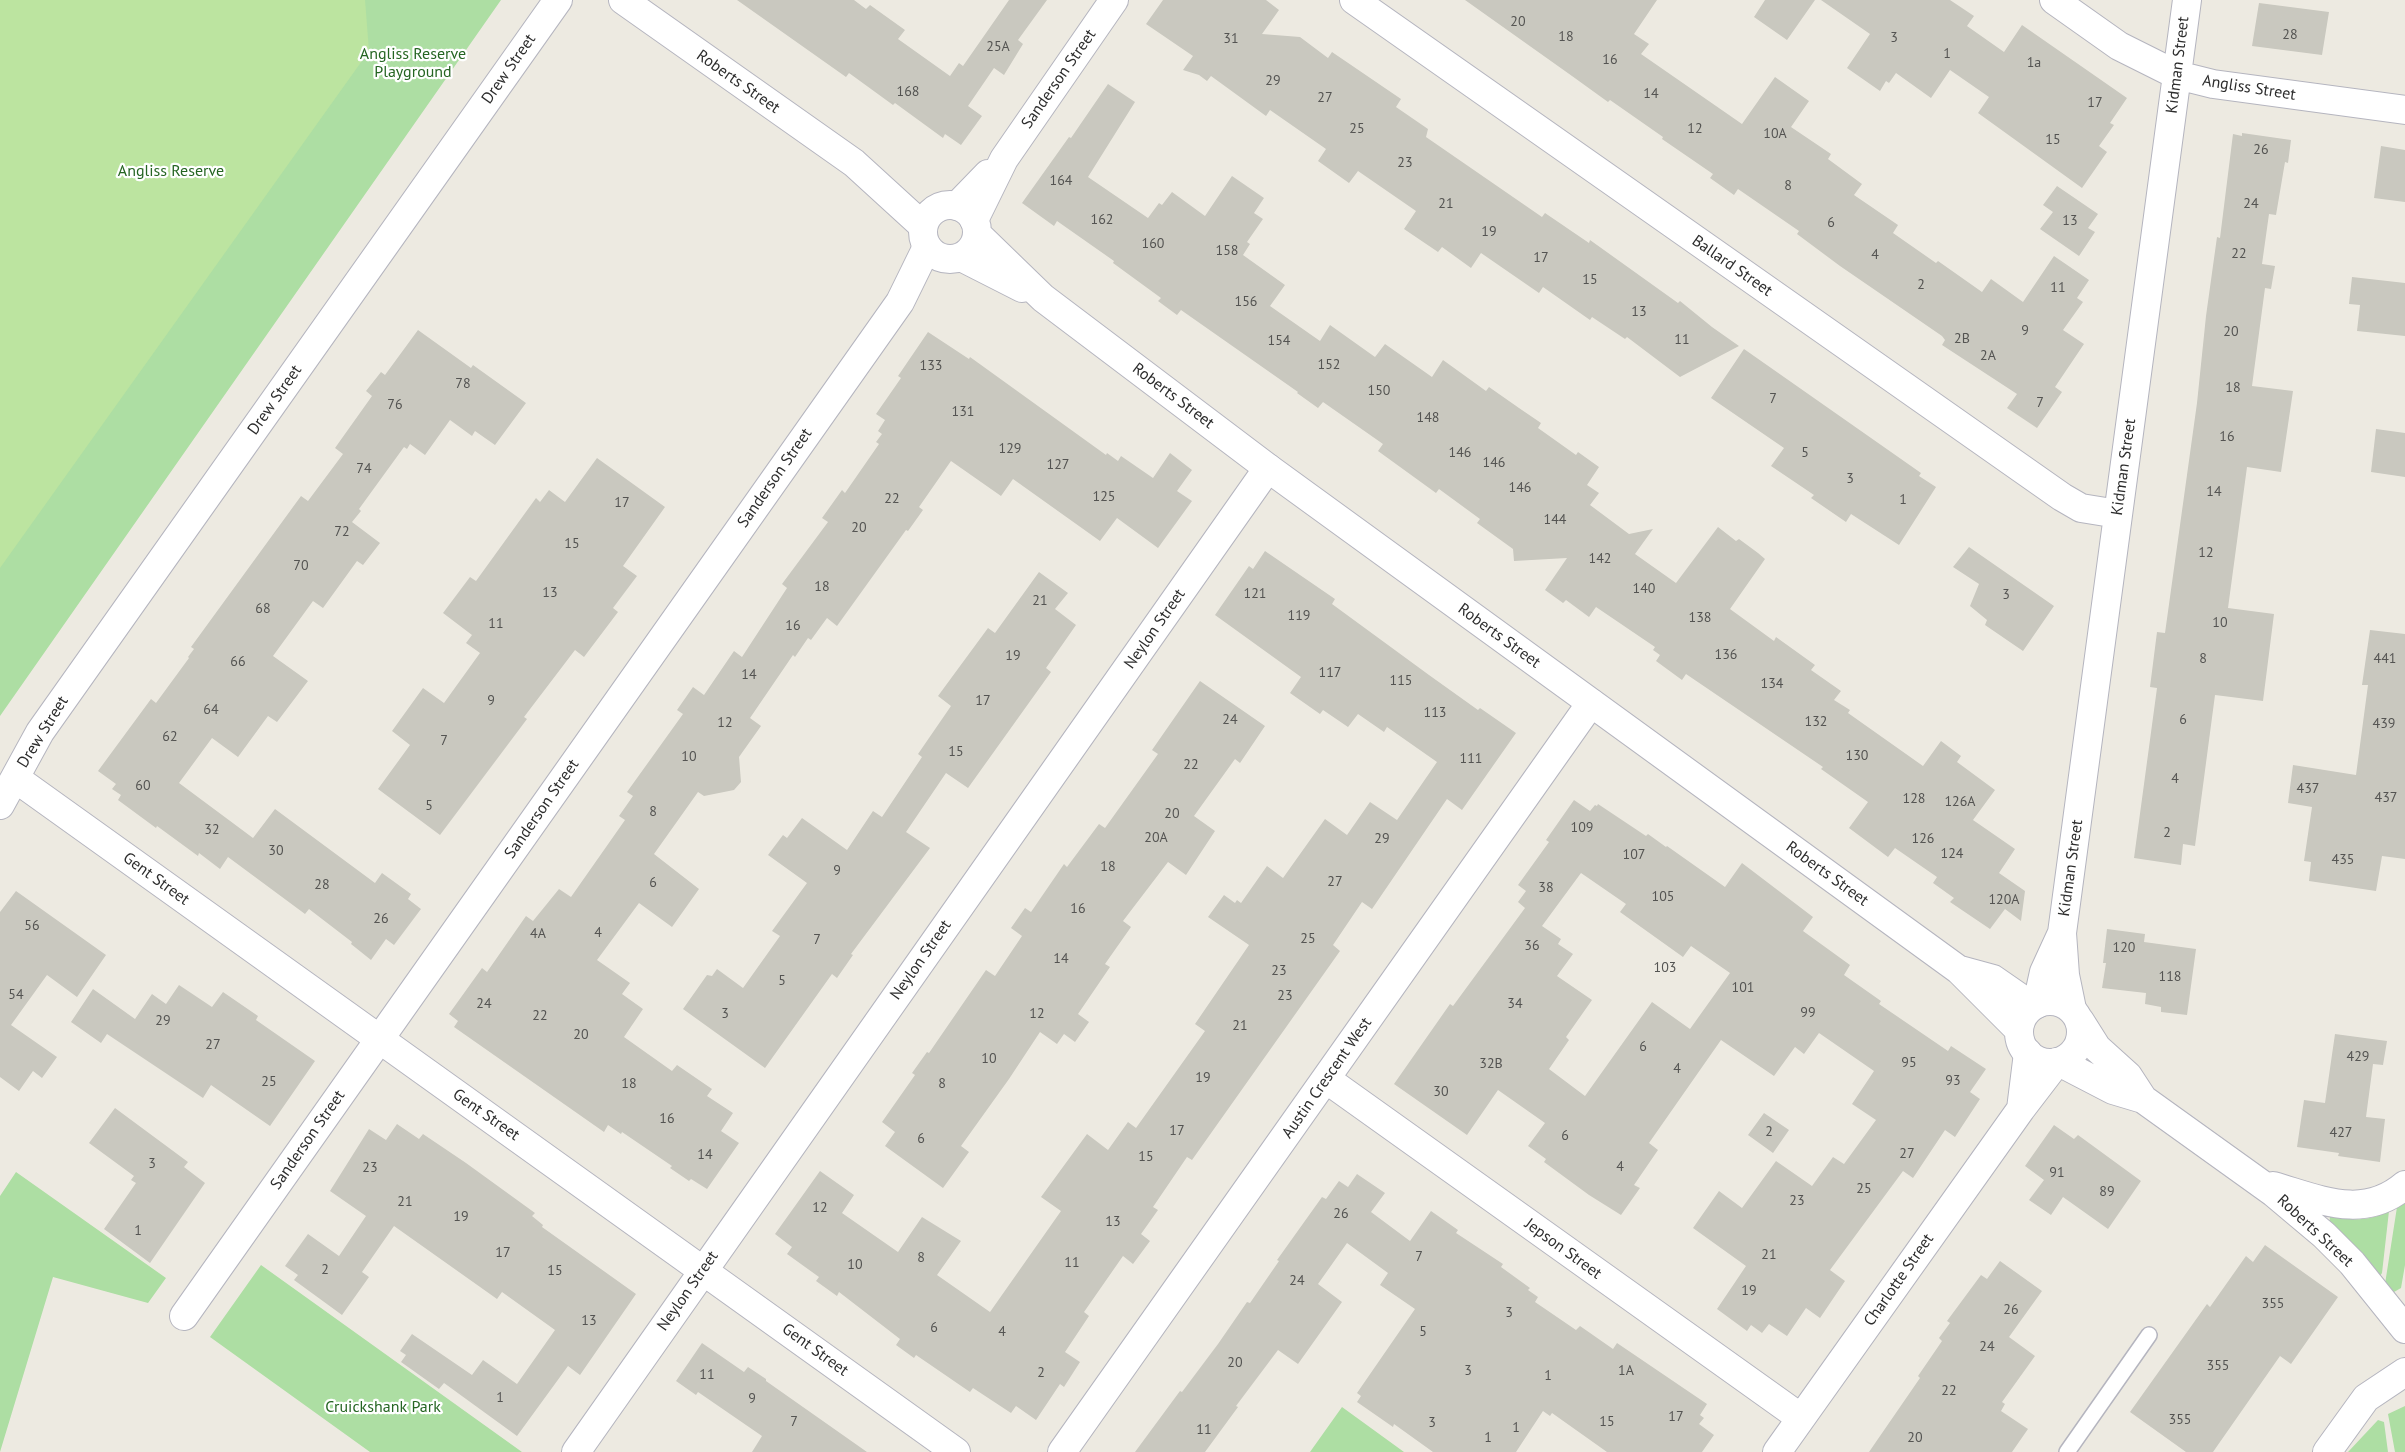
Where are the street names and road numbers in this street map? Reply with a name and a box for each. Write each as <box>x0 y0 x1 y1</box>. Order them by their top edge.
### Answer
street label: Kidman Street <box>2163 15 2193 115</box>
street label: Sanderson Street <box>1018 26 1100 132</box>
street label: Drew Street <box>478 30 540 108</box>
street label: Roberts Street <box>693 46 783 118</box>
street label: Angliss Street <box>2201 71 2297 105</box>
street label: Ballard Street <box>1688 231 1776 301</box>
street label: Roberts Street <box>1128 359 1218 433</box>
street label: Drew Street <box>244 361 306 439</box>
street label: Kidman Street <box>2108 417 2140 517</box>
street label: Sanderson Street <box>734 425 816 531</box>
street label: Neylon Street <box>1120 585 1190 673</box>
street label: Roberts Street <box>1454 600 1544 672</box>
street label: Drew Street <box>13 693 73 771</box>
street label: Sanderson Street <box>501 756 583 862</box>
street label: Kidman Street <box>2055 818 2087 918</box>
street label: Roberts Street <box>1782 838 1872 910</box>
street label: Gent Street <box>119 849 193 909</box>
street label: Neylon Street <box>886 916 956 1004</box>
street label: Austin Crescent West <box>1278 1014 1376 1142</box>
street label: Gent Street <box>449 1085 523 1145</box>
street label: Sanderson Street <box>267 1087 349 1193</box>
street label: Roberts Street <box>2273 1191 2357 1271</box>
street label: Jepson Street <box>1521 1215 1605 1283</box>
street label: Charlotte Street <box>1860 1230 1938 1330</box>
street label: Neylon Street <box>653 1247 723 1335</box>
street label: Gent Street <box>778 1320 852 1380</box>

